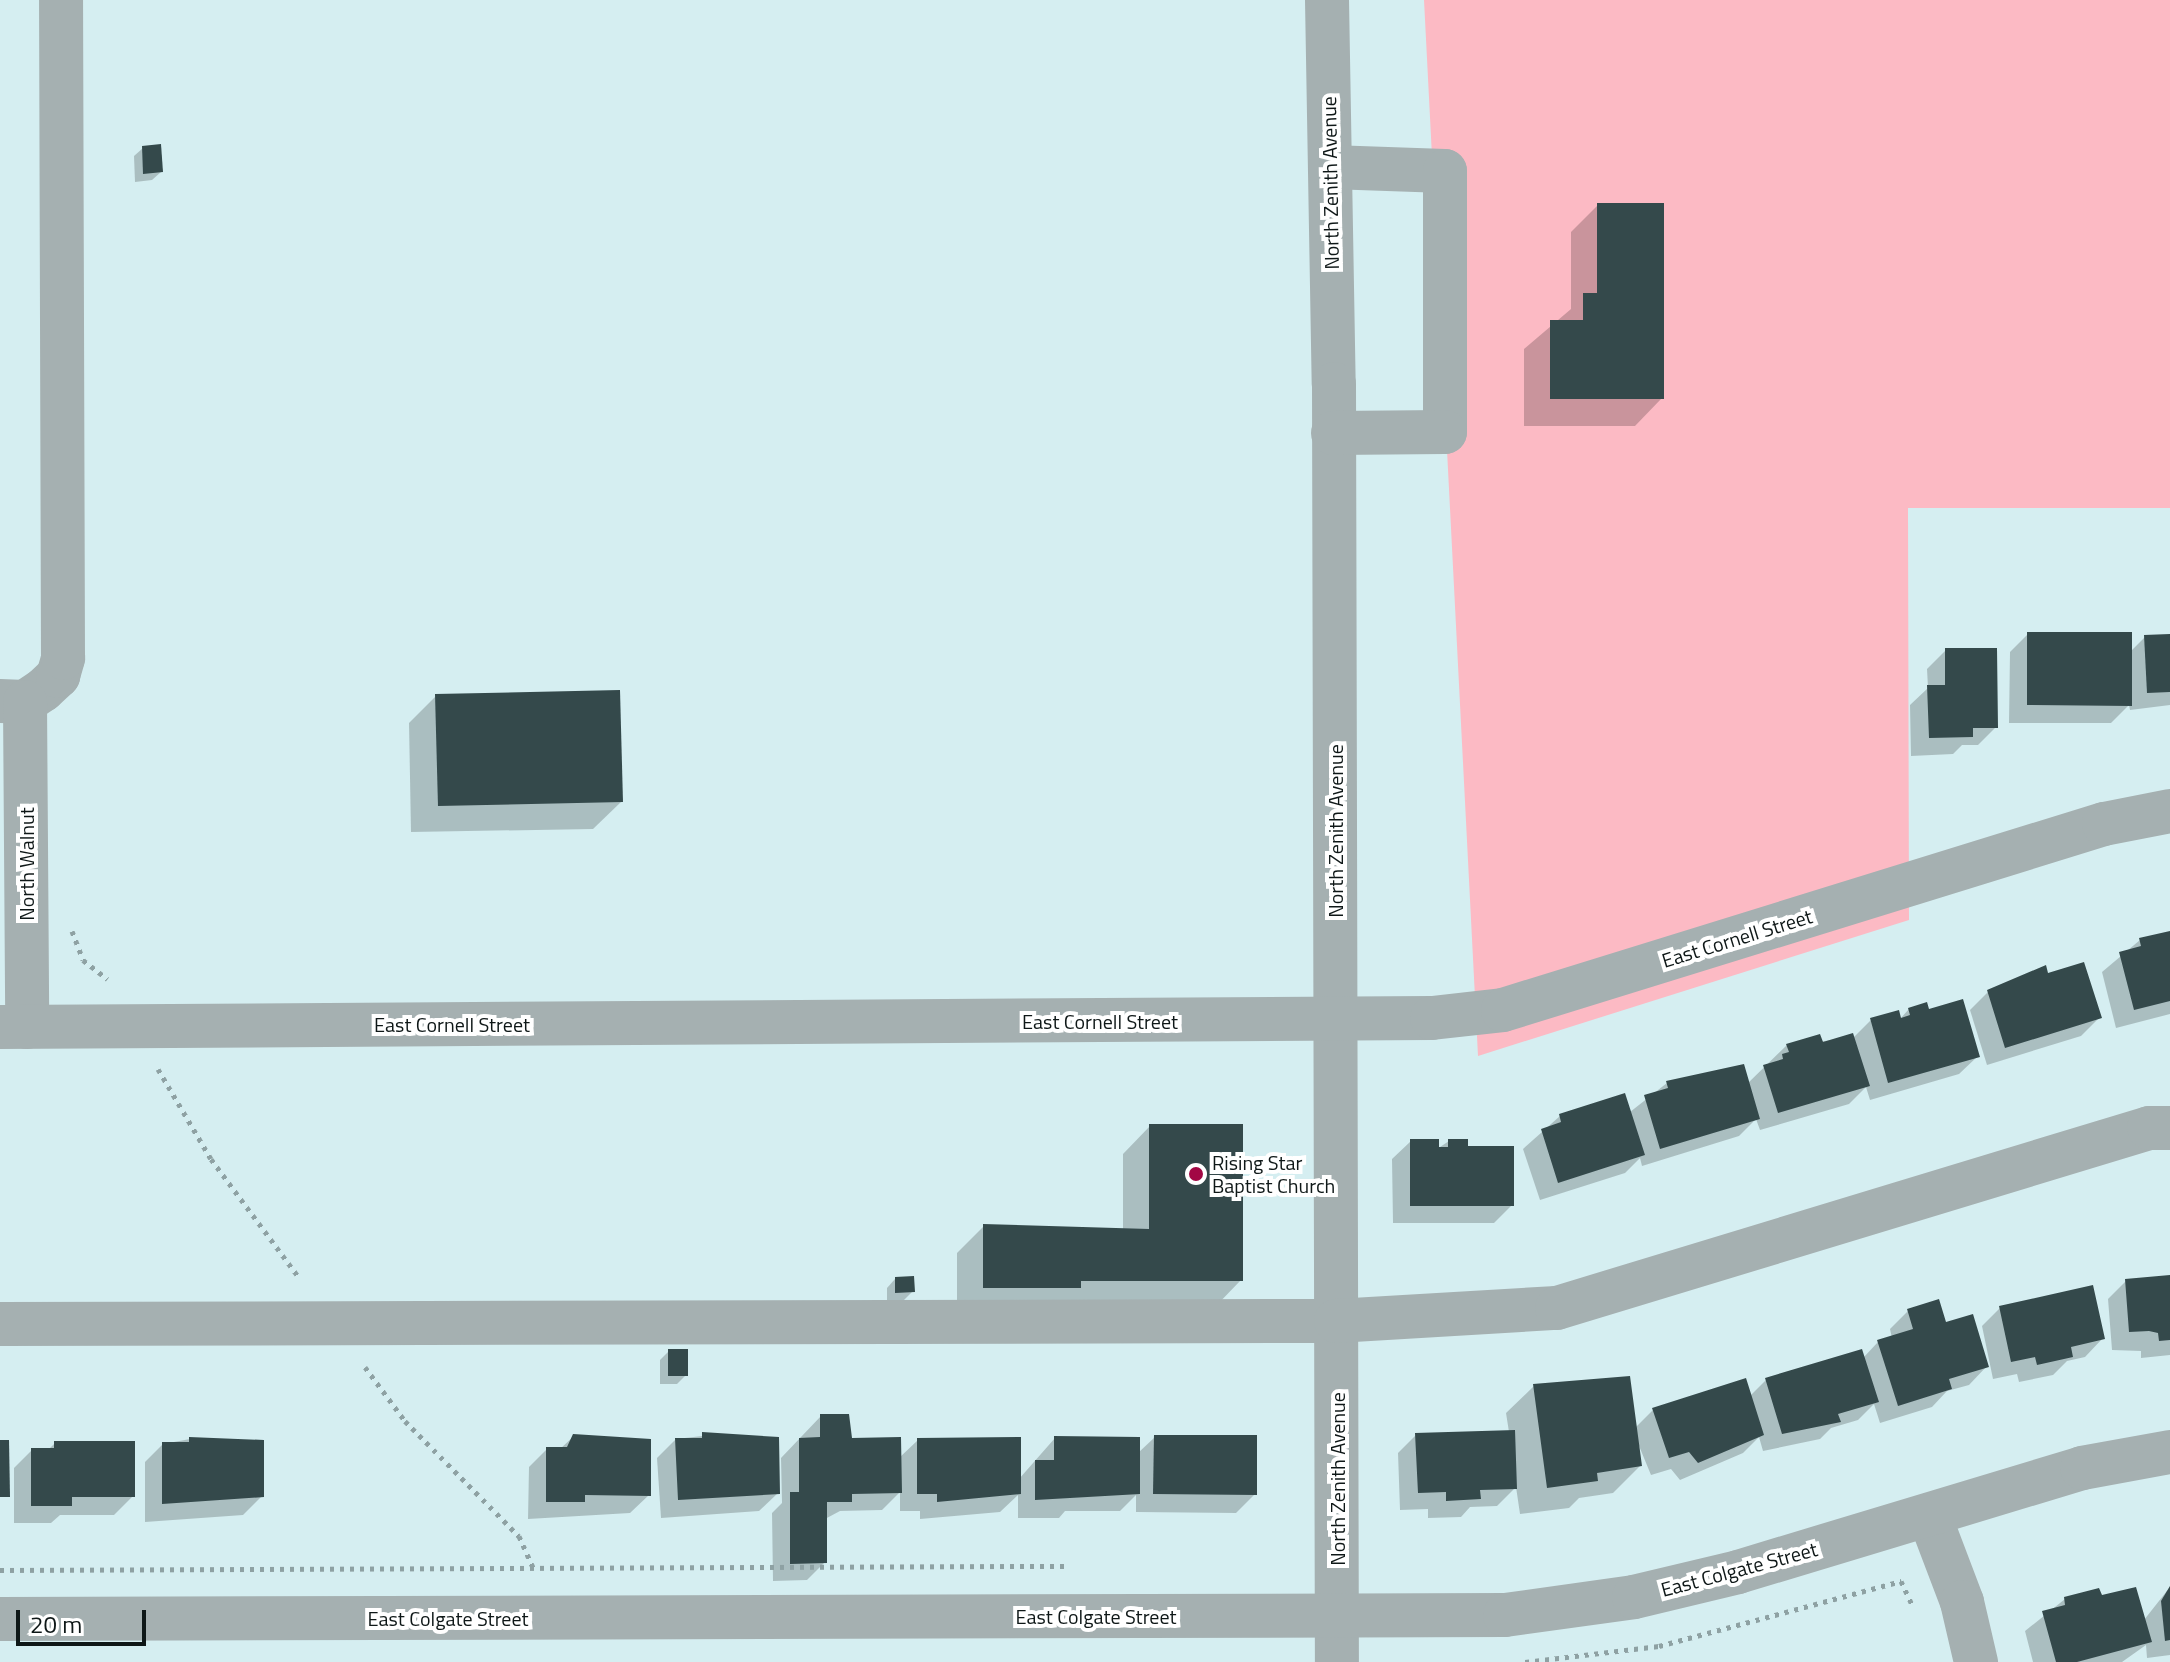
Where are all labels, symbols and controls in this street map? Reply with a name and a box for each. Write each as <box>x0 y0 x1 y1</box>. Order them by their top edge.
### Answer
street label: North Zenith Avenue <box>1316 96 1344 270</box>
street label: North Zenith Avenue <box>1323 744 1347 918</box>
street label: North Walnut <box>14 807 38 921</box>
street label: East Cornell Street <box>1659 904 1815 972</box>
street label: East Cornell Street <box>1022 1009 1178 1033</box>
street label: East Cornell Street <box>374 1012 530 1036</box>
place label: Rising Star Baptist Church <box>1212 1150 1335 1197</box>
marker: Rising Star Baptist Church <box>1187 1165 1205 1183</box>
street label: North Zenith Avenue <box>1325 1392 1349 1566</box>
street label: East Colgate Street <box>1658 1537 1820 1601</box>
scale bar <box>20 1594 150 1644</box>
street label: East Colgate Street <box>1015 1604 1177 1628</box>
text: 20 m <box>30 1606 82 1642</box>
street label: East Colgate Street <box>367 1606 529 1630</box>

